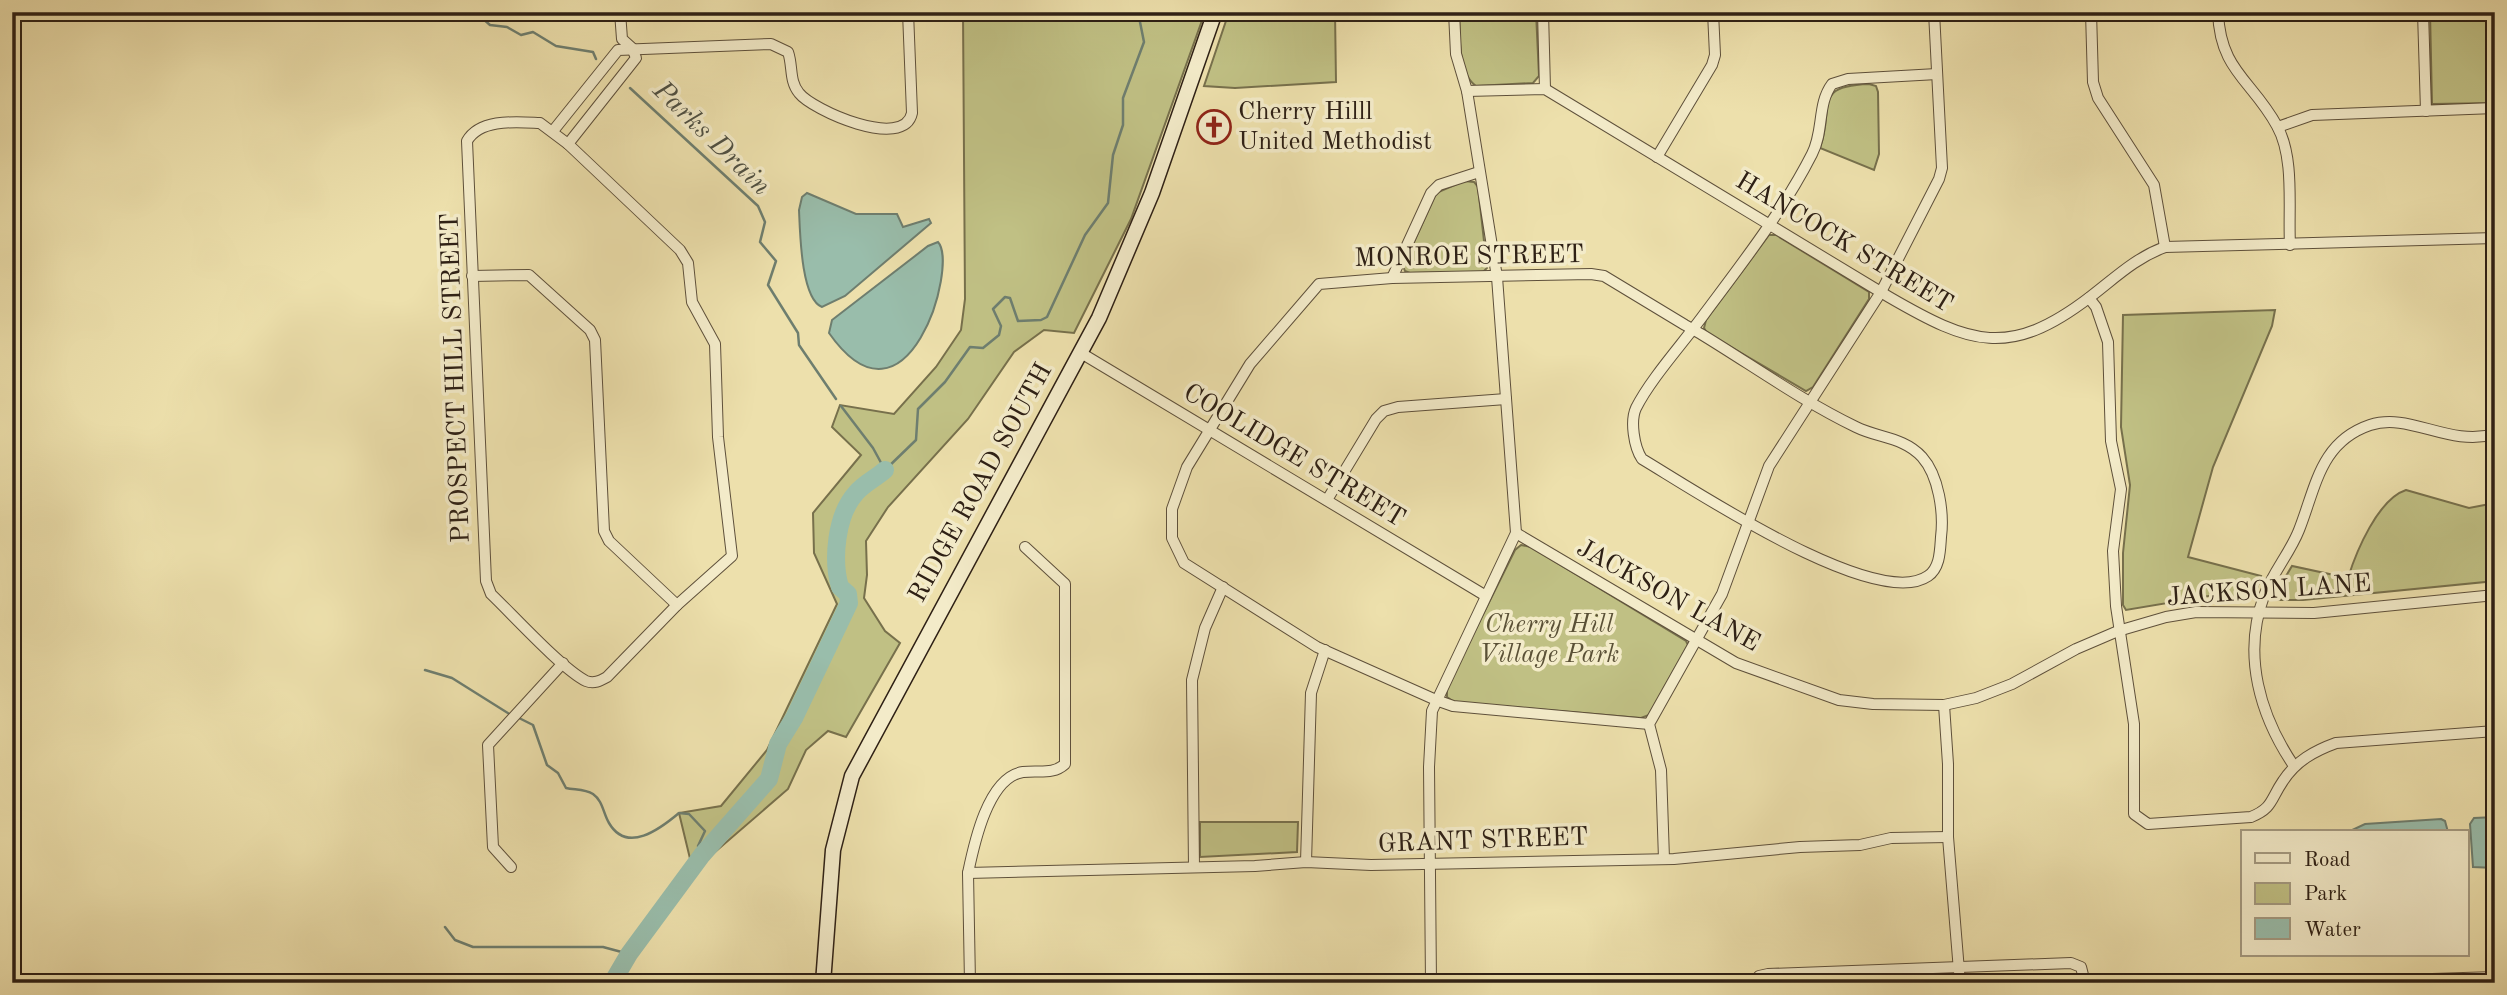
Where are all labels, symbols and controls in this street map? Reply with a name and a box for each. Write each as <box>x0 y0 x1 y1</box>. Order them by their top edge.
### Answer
water label: Parks Drain <box>646 76 775 201</box>
place label: Cherry Hilll United Methodist <box>1238 99 1432 155</box>
church icon: Cherry Hilll United Methodist <box>1195 108 1233 146</box>
street label: HANCOCK STREET <box>1731 168 1957 318</box>
street label: PROSPECT HILL STREET <box>437 213 475 543</box>
street label: MONROE STREET <box>1354 242 1584 272</box>
street label: RIDGE ROAD SOUTH <box>904 359 1058 607</box>
street label: COOLIDGE STREET <box>1179 380 1409 532</box>
street label: JACKSON LANE <box>1572 535 1764 657</box>
street label: JACKSON LANE <box>2166 571 2372 611</box>
park label: Cherry Hill Village Park <box>1479 612 1619 668</box>
street label: GRANT STREET <box>1377 824 1589 858</box>
legend <box>2241 830 2468 956</box>
text: Road <box>2304 850 2351 871</box>
text: Park <box>2304 884 2347 905</box>
text: Water <box>2304 920 2361 941</box>

